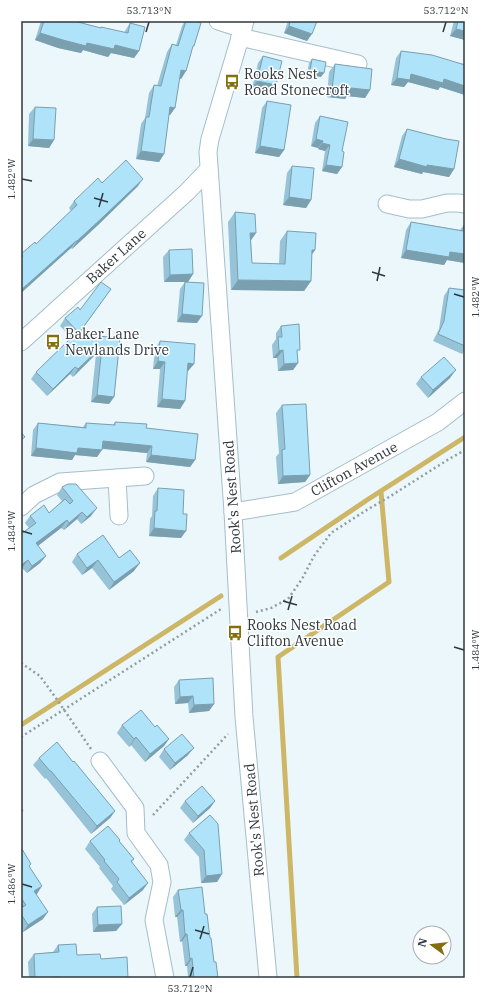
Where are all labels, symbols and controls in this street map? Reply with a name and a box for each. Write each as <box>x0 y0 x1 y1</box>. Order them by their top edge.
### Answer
text: 53.713°N <box>126 4 172 17</box>
text: 53.712°N <box>423 4 469 17</box>
place label: Rooks Nest Road Stonecroft <box>244 65 349 99</box>
bus stop icon: Rooks Nest Road Stonecroft <box>223 73 241 91</box>
text: 1.482°W <box>5 158 18 200</box>
street label: Baker Lane <box>82 224 150 288</box>
text: 1.482°W <box>469 276 482 318</box>
place label: Baker Lane Newlands Drive <box>65 325 169 359</box>
bus stop icon: Baker Lane Newlands Drive <box>44 333 62 351</box>
street label: Clifton Avenue <box>307 438 401 500</box>
street label: Rook's Nest Road <box>219 439 245 554</box>
text: 1.484°W <box>5 510 18 552</box>
place label: Rooks Nest Road Clifton Avenue <box>247 616 358 650</box>
bus stop icon: Rooks Nest Road Clifton Avenue <box>226 624 244 642</box>
text: 1.484°W <box>469 629 482 671</box>
street label: Rook's Nest Road <box>240 762 268 877</box>
text: 1.486°W <box>5 863 18 905</box>
north arrow <box>412 925 452 965</box>
text: N <box>414 936 430 948</box>
text: 53.712°N <box>167 982 213 995</box>

